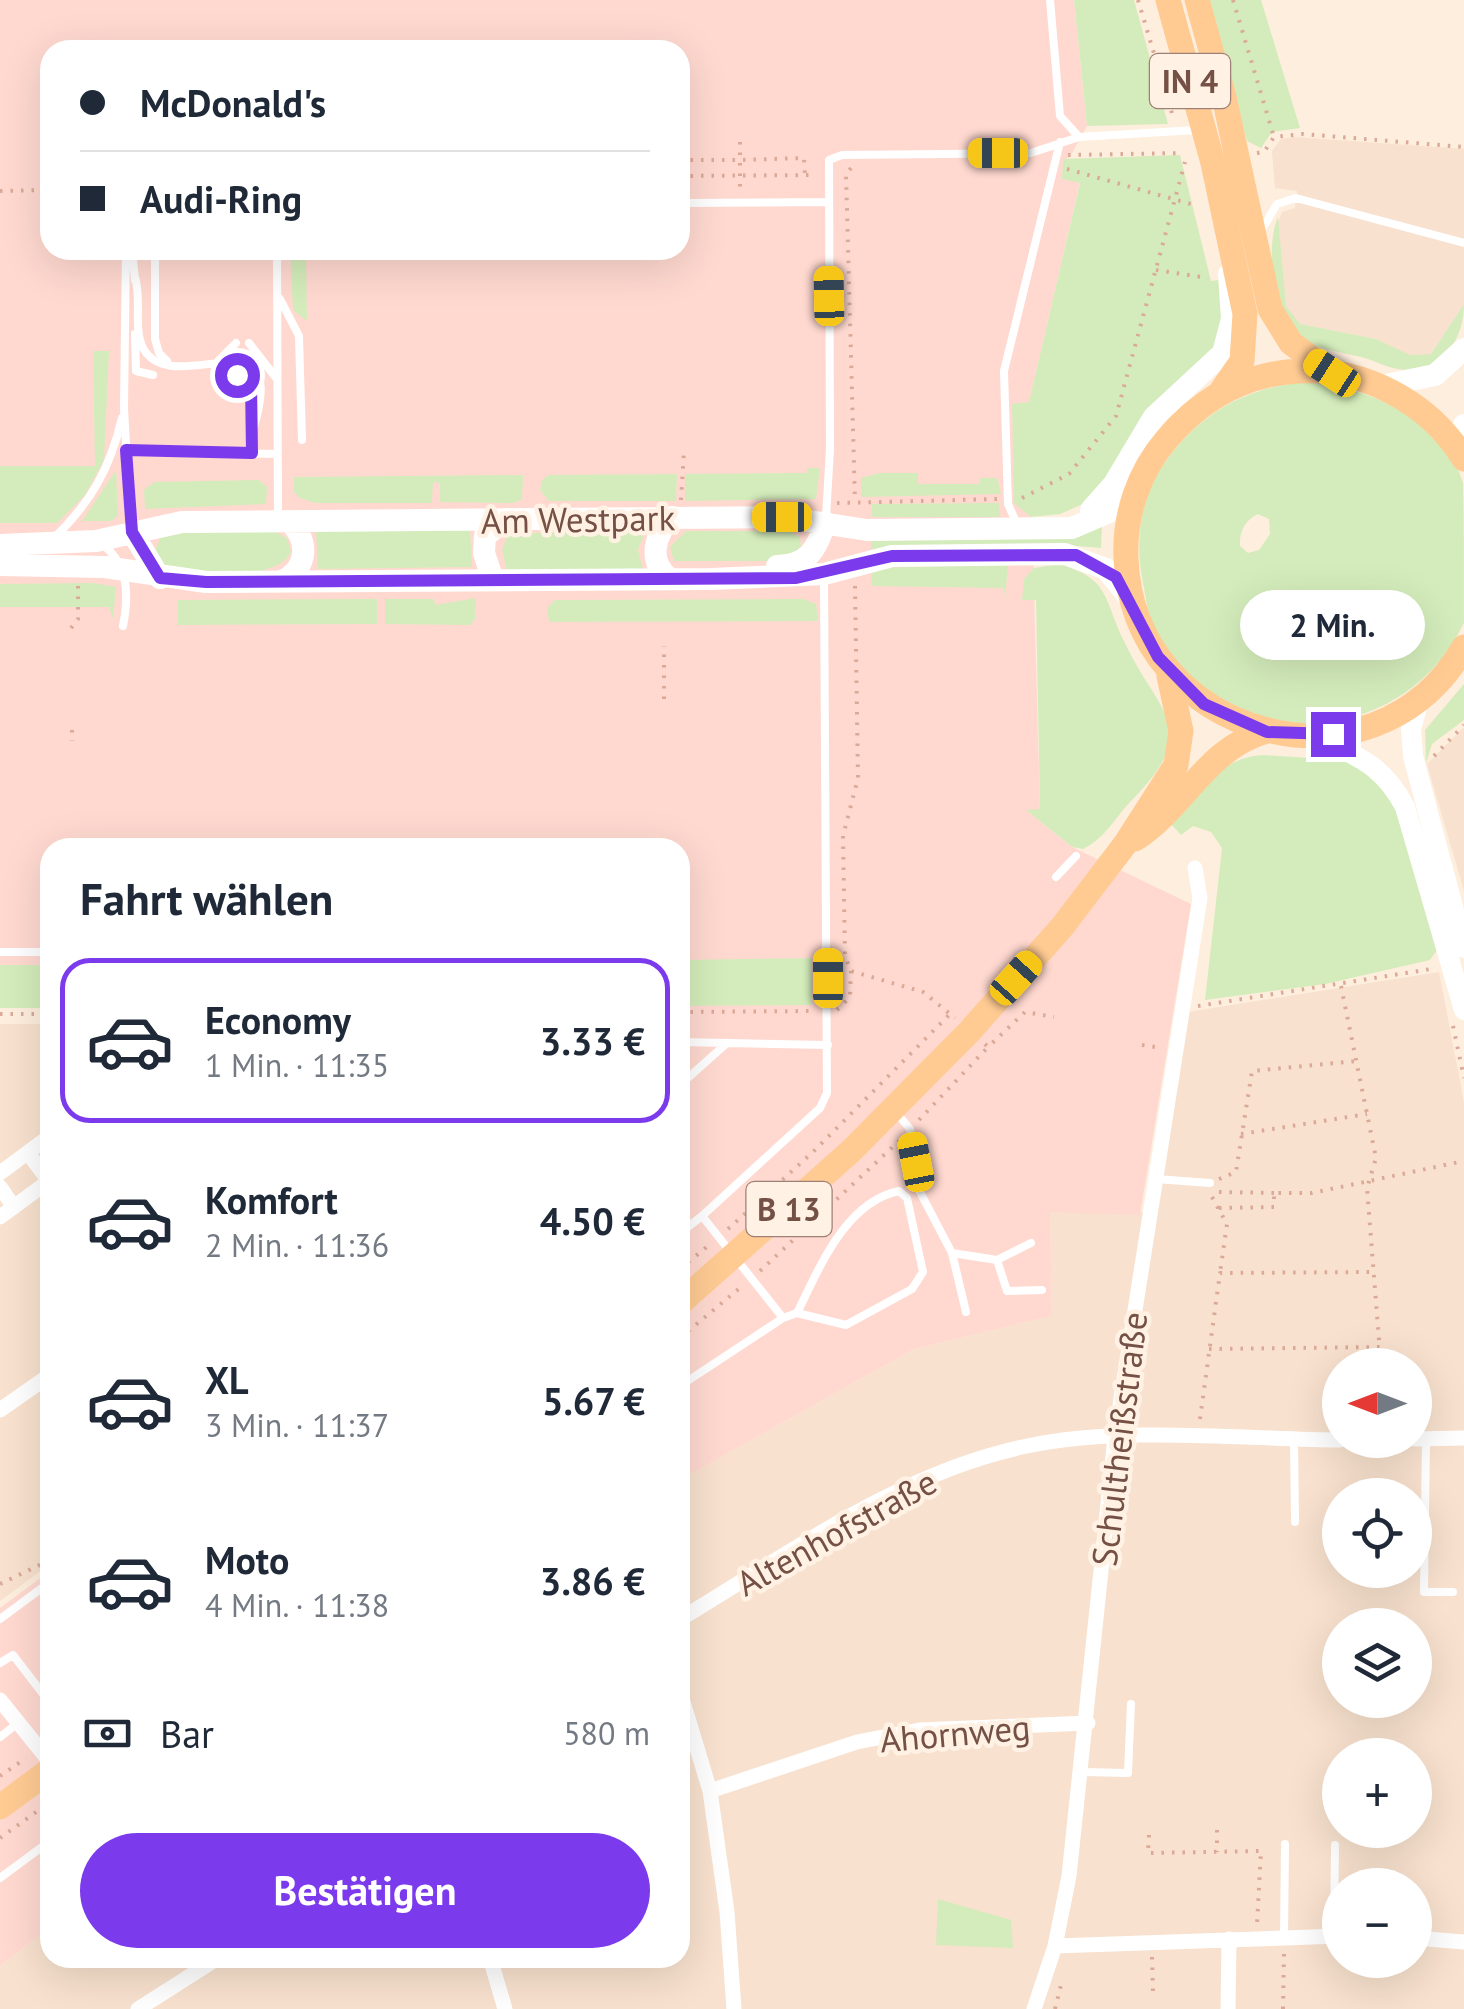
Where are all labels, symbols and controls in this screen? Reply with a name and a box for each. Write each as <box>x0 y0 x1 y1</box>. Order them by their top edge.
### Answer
road number: IN 4 <box>1150 54 1230 108</box>
text: McDonald's <box>140 78 326 127</box>
car <box>968 138 1028 168</box>
text: Audi-Ring <box>140 174 302 223</box>
car <box>813 266 845 326</box>
car <box>1299 344 1365 402</box>
route start <box>215 353 260 398</box>
street label: Am Westpark <box>480 494 676 544</box>
car <box>752 502 812 532</box>
callout: 2 Min. <box>1240 589 1426 659</box>
text: 2 Min. <box>1290 604 1375 646</box>
route end <box>1311 712 1356 757</box>
text: Fahrt wählen <box>80 869 333 927</box>
car <box>985 946 1047 1010</box>
car <box>813 948 843 1008</box>
text: Economy <box>205 995 351 1044</box>
icon: car <box>85 996 175 1086</box>
text: 3.33 € <box>540 1016 645 1065</box>
text: 1 Min. · 11:35 <box>205 1044 389 1086</box>
car <box>896 1130 936 1194</box>
text: Komfort <box>205 1175 338 1224</box>
icon: car <box>85 1176 175 1266</box>
road number: B 13 <box>746 1182 832 1236</box>
text: 4.50 € <box>540 1196 645 1245</box>
text: 2 Min. · 11:36 <box>205 1224 389 1266</box>
street label: Schultheißstraße <box>1081 1309 1157 1569</box>
north arrow <box>1322 1348 1432 1458</box>
map controls <box>1322 1348 1432 1978</box>
text: XL <box>205 1355 249 1404</box>
icon: car <box>85 1356 175 1446</box>
text: 5.67 € <box>542 1376 645 1425</box>
text: 3 Min. · 11:37 <box>205 1404 389 1446</box>
street label: Altenhofstraße <box>728 1458 944 1606</box>
button: locate <box>1322 1478 1432 1588</box>
text: Moto <box>205 1535 289 1584</box>
icon: car <box>85 1536 175 1626</box>
text: 3.86 € <box>540 1556 645 1605</box>
text: 4 Min. · 11:38 <box>205 1584 389 1626</box>
button: layers <box>1322 1608 1432 1718</box>
street label: Ahornweg <box>878 1704 1032 1762</box>
icon: cash <box>80 1706 135 1761</box>
text: Bar <box>160 1709 214 1758</box>
text: 580 m <box>563 1712 650 1754</box>
button: + <box>1322 1738 1432 1848</box>
button: Bestätigen <box>80 1833 650 1948</box>
button: − <box>1322 1868 1432 1978</box>

